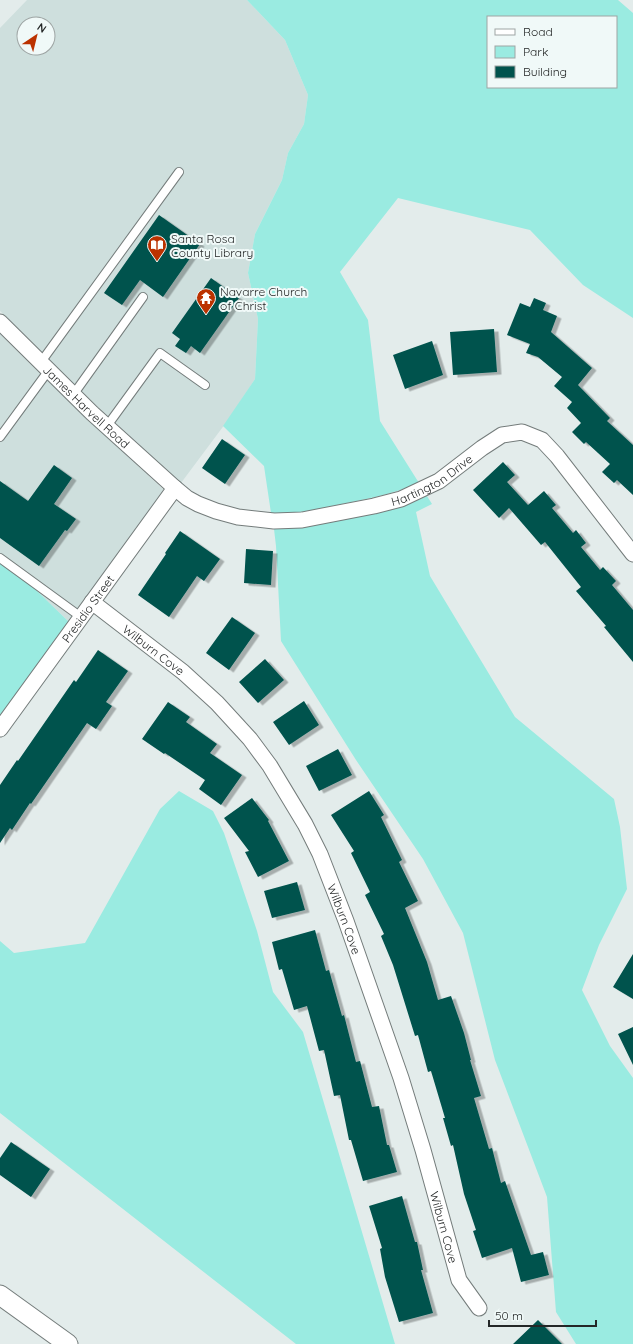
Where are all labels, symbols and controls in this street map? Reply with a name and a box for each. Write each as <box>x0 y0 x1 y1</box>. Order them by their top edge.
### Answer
north arrow <box>16 16 56 56</box>
legend <box>487 16 617 88</box>
text: N <box>34 20 49 36</box>
text: Road <box>523 24 553 39</box>
text: Park <box>523 44 548 59</box>
text: Building <box>523 64 567 79</box>
place label: Santa Rosa County Library <box>171 231 253 260</box>
library icon: Santa Rosa County Library <box>146 234 168 262</box>
place label: Navarre Church of Christ <box>220 284 307 313</box>
temple icon: Navarre Church of Christ <box>195 287 217 315</box>
street label: James Harvell Road <box>40 362 133 451</box>
street label: Hartington Drive <box>389 451 475 509</box>
street label: Presidio Street <box>58 572 117 645</box>
street label: Wilburn Cove <box>120 621 188 678</box>
street label: Wilburn Cove <box>325 882 365 956</box>
street label: Wilburn Cove <box>427 1189 462 1265</box>
scale bar <box>489 1302 596 1328</box>
text: 50 m <box>495 1308 523 1323</box>

